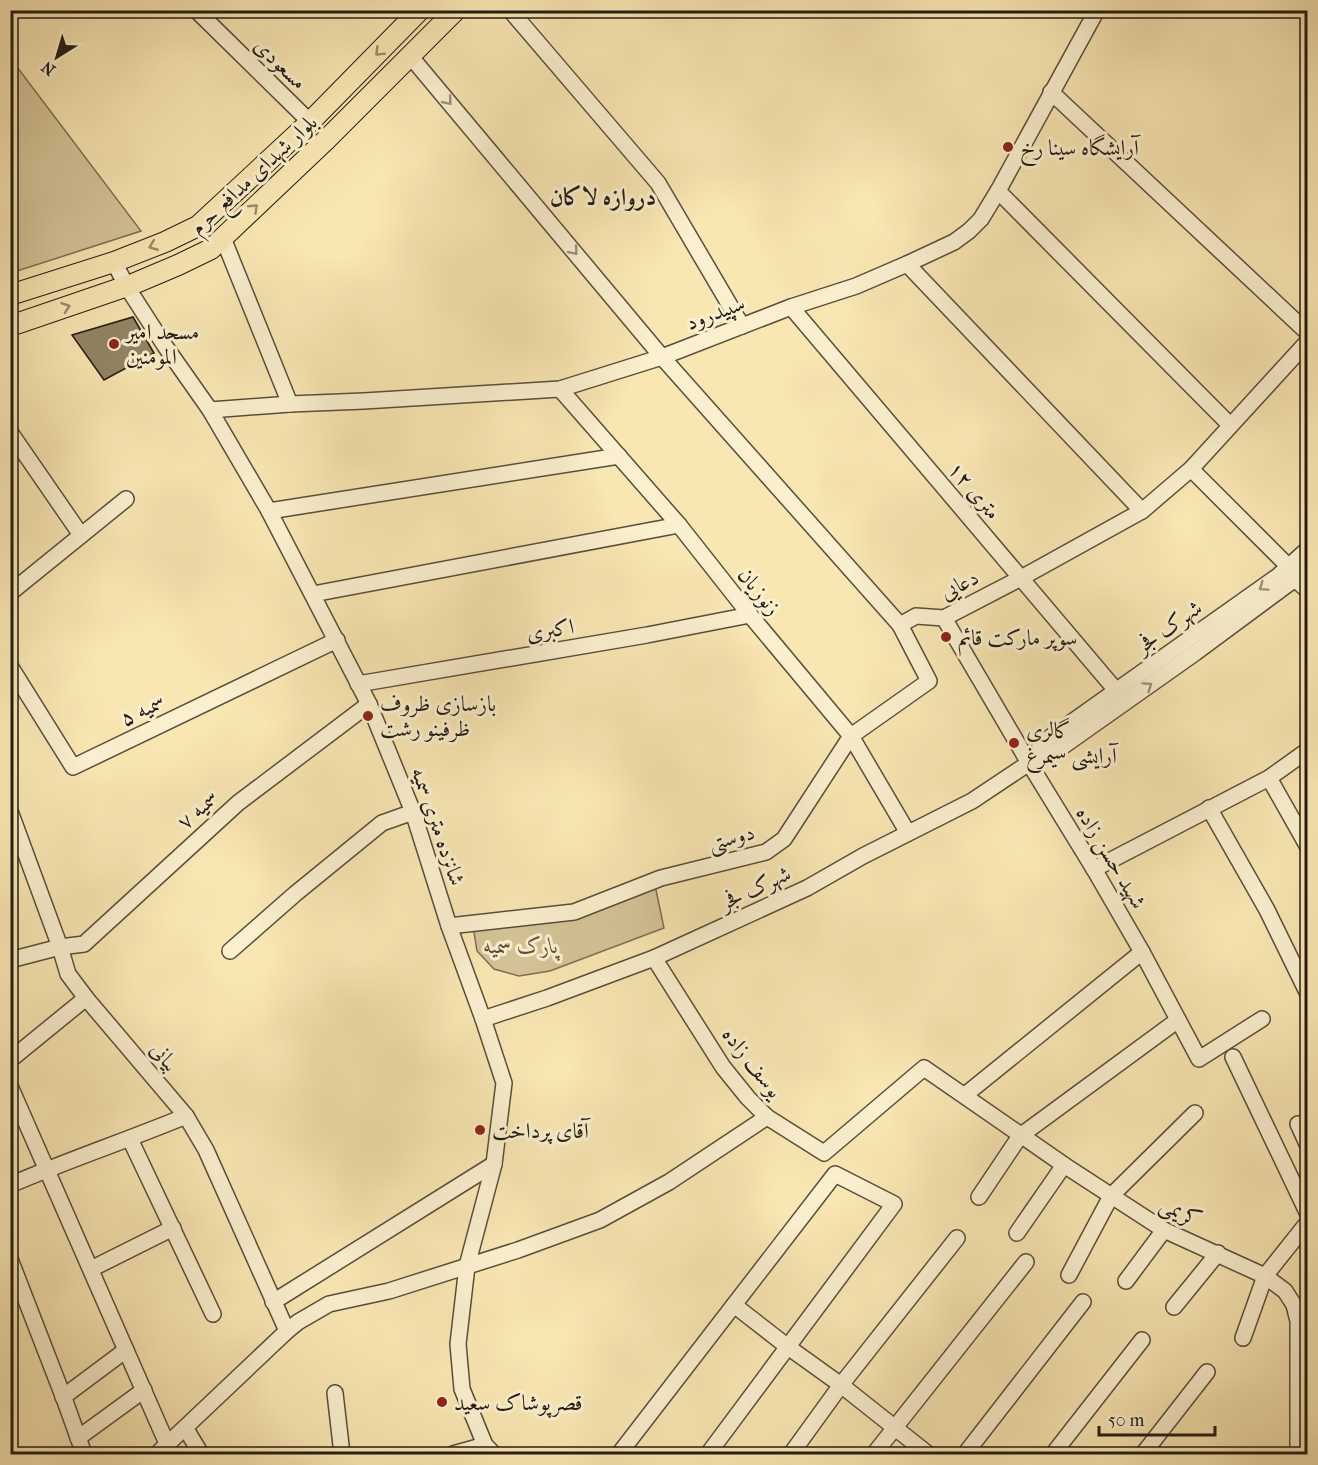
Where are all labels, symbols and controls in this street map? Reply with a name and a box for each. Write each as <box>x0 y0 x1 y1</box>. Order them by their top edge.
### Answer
north arrow <box>27 27 87 87</box>
street label: مسعودی <box>248 32 312 95</box>
one-way arrow <box>376 45 386 56</box>
text: N <box>37 57 59 80</box>
one-way arrow <box>441 95 452 106</box>
street label: بلوار شهدای مدافع حرم <box>185 109 327 245</box>
place label: آرایشگاه سینا رخ <box>1020 134 1141 167</box>
marker: آرایشگاه سینا رخ <box>1001 140 1015 154</box>
district label: دروازه لاکان <box>550 183 656 212</box>
one-way arrow <box>247 205 258 216</box>
one-way arrow <box>149 239 160 251</box>
one-way arrow <box>566 244 577 255</box>
street label: سپیدرود <box>682 290 749 338</box>
one-way arrow <box>60 302 71 315</box>
place label: مسحد امیر المومنین <box>124 319 199 370</box>
marker: مسحد امیر المومنین <box>107 337 121 351</box>
street label: ۱۲ متری <box>942 456 1006 525</box>
street label: زنوزیان <box>732 563 786 621</box>
street label: دعایی <box>936 564 984 607</box>
one-way arrow <box>1259 580 1270 591</box>
street label: شهرک فجر <box>1129 595 1207 661</box>
street label: اکبری <box>524 613 576 647</box>
place label: سوپر مارکت قائم <box>958 625 1077 657</box>
marker: سوپر مارکت قائم <box>939 630 953 644</box>
one-way arrow <box>1141 682 1152 693</box>
street label: سمیه ۵ <box>116 688 169 732</box>
place label: بازسازی ظروف ظرفینو رشت <box>380 691 496 743</box>
marker: بازسازی ظروف ظرفینو رشت <box>361 709 375 723</box>
place label: گالری آرایشی سیمرغ <box>1026 717 1119 774</box>
marker: گالری آرایشی سیمرغ <box>1007 736 1021 750</box>
street label: شانزده متری سمیه <box>406 764 470 889</box>
street label: سمیه ۷ <box>172 784 224 835</box>
street label: شهید حسن زاده <box>1069 802 1152 914</box>
street label: دوستی <box>705 819 758 859</box>
street label: شهرک فجر <box>714 860 795 917</box>
park label: پارک سمیه <box>483 933 560 962</box>
street label: یوسف زاده <box>717 1022 789 1105</box>
street label: بیانی <box>145 1037 184 1077</box>
place label: آقای پرداخت <box>492 1117 591 1145</box>
marker: آقای پرداخت <box>473 1123 487 1137</box>
street label: کریمی <box>1155 1191 1206 1235</box>
place label: قصرپوشاک سعید <box>454 1390 582 1419</box>
marker: قصرپوشاک سعید <box>435 1395 449 1409</box>
scale bar <box>1099 1399 1214 1437</box>
text: 50 m <box>1108 1410 1145 1431</box>

